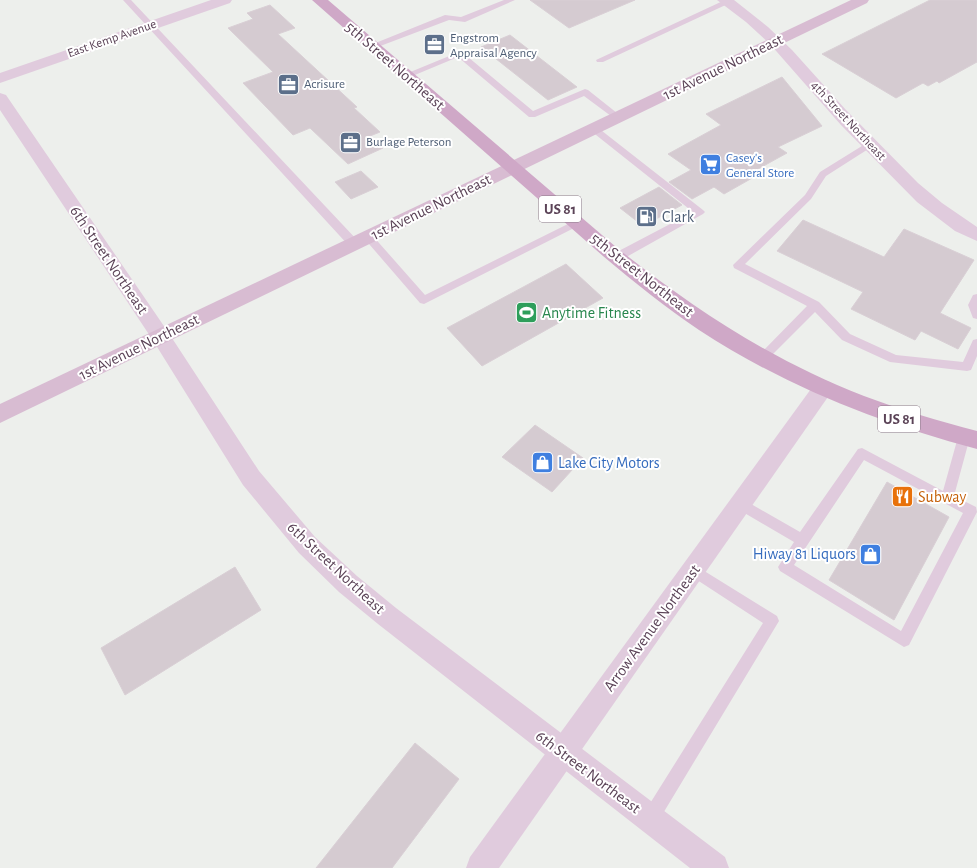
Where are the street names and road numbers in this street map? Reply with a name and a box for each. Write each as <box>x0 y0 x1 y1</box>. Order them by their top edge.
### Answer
street label: East Kemp Avenue <box>66 18 158 60</box>
street label: 5th Street Northeast <box>342 19 448 113</box>
street label: 1st Avenue Northeast <box>661 31 785 103</box>
street label: 4th Street Northeast <box>808 79 888 163</box>
street label: 1st Avenue Northeast <box>369 171 493 243</box>
road number: US 81 <box>539 196 581 222</box>
street label: 6th Street Northeast <box>67 203 151 317</box>
street label: 5th Street Northeast <box>588 230 696 320</box>
street label: 1st Avenue Northeast <box>77 311 201 383</box>
road number: US 81 <box>878 406 920 432</box>
street label: 6th Street Northeast <box>284 519 388 617</box>
street label: Arrow Avenue Northeast <box>601 562 703 694</box>
street label: 6th Street Northeast <box>533 728 643 816</box>

